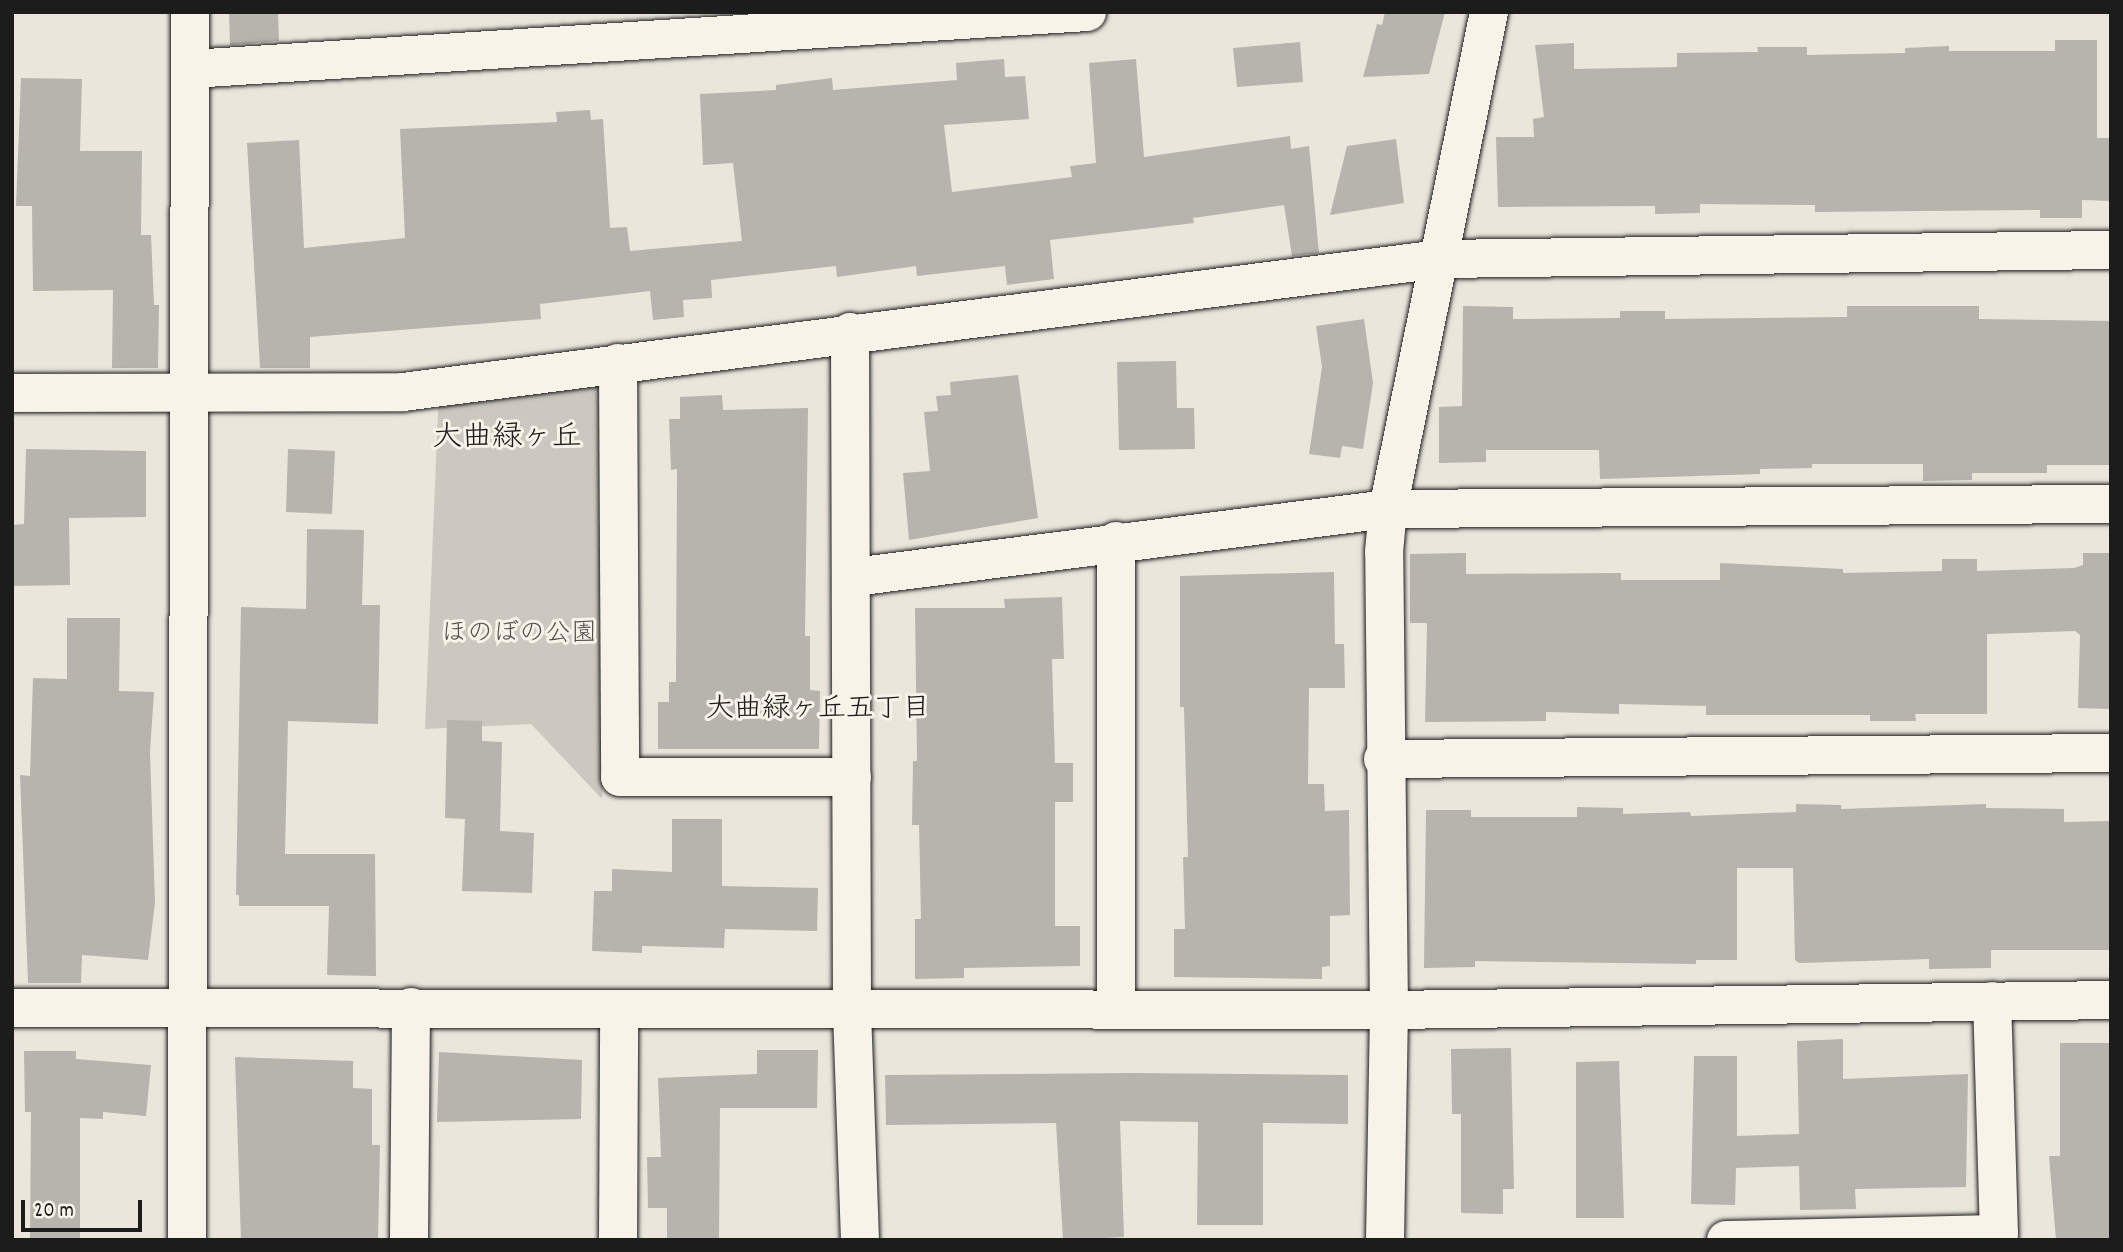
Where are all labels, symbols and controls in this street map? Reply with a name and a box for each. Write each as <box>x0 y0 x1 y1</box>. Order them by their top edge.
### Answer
district label: 大曲緑ヶ丘 <box>432 422 582 458</box>
park label: ほのぼの公園 <box>441 619 597 651</box>
district label: 大曲緑ヶ丘五丁目 <box>706 694 930 728</box>
scale bar <box>24 1186 145 1230</box>
text: 20 m <box>34 1197 74 1227</box>

